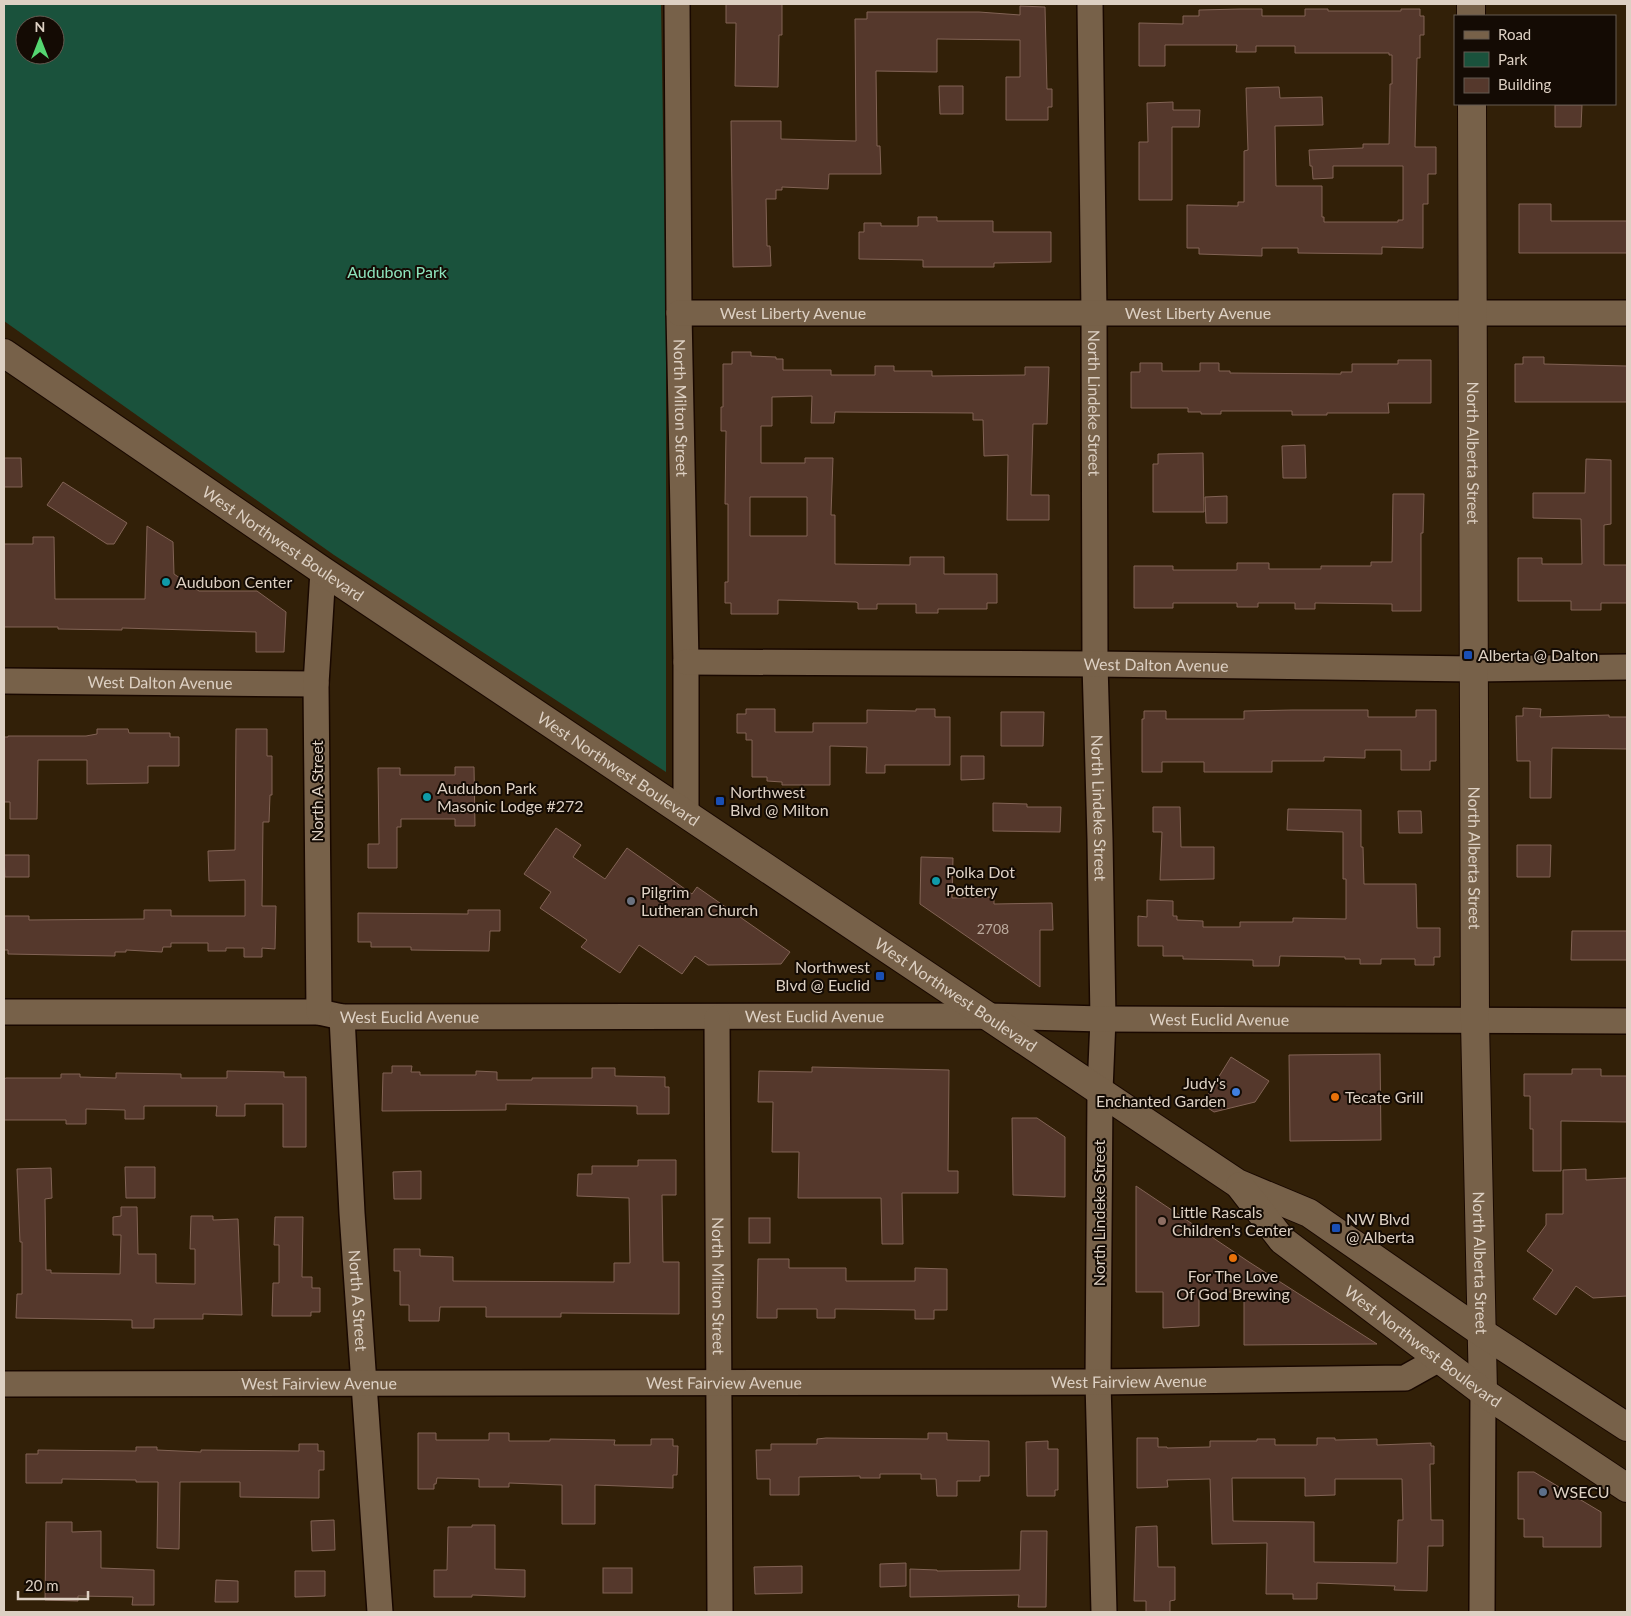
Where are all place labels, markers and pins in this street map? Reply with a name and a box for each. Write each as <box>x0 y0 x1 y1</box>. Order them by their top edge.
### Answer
place label: Audubon Center <box>176 572 292 591</box>
marker: Audubon Center <box>160 576 172 588</box>
place label: Alberta @ Dalton <box>1478 645 1598 664</box>
marker: Alberta @ Dalton <box>1462 649 1474 661</box>
place label: Audubon Park Masonic Lodge #272 <box>437 778 584 815</box>
place label: Northwest Blvd @ Milton <box>730 782 829 819</box>
marker: Audubon Park Masonic Lodge #272 <box>421 791 433 803</box>
marker: Northwest Blvd @ Milton <box>714 795 726 807</box>
place label: Polka Dot Pottery <box>946 862 1015 899</box>
marker: Polka Dot Pottery <box>930 875 942 887</box>
place label: Pilgrim Lutheran Church <box>641 882 758 919</box>
marker: Pilgrim Lutheran Church <box>625 895 637 907</box>
place label: Northwest Blvd @ Euclid <box>775 957 870 994</box>
marker: Northwest Blvd @ Euclid <box>874 970 886 982</box>
place label: Judy's Enchanted Garden <box>1096 1073 1226 1110</box>
marker: Judy's Enchanted Garden <box>1230 1086 1242 1098</box>
place label: Tecate Grill <box>1345 1087 1423 1106</box>
marker: Tecate Grill <box>1329 1091 1341 1103</box>
place label: Little Rascals Children's Center <box>1172 1202 1293 1239</box>
place label: NW Blvd @ Alberta <box>1346 1209 1414 1246</box>
marker: Little Rascals Children's Center <box>1156 1215 1168 1227</box>
marker: NW Blvd @ Alberta <box>1330 1222 1342 1234</box>
marker: For The Love Of God Brewing <box>1227 1252 1239 1264</box>
place label: For The Love Of God Brewing <box>1176 1266 1290 1303</box>
place label: WSECU <box>1553 1482 1610 1501</box>
marker: WSECU <box>1537 1486 1549 1498</box>

